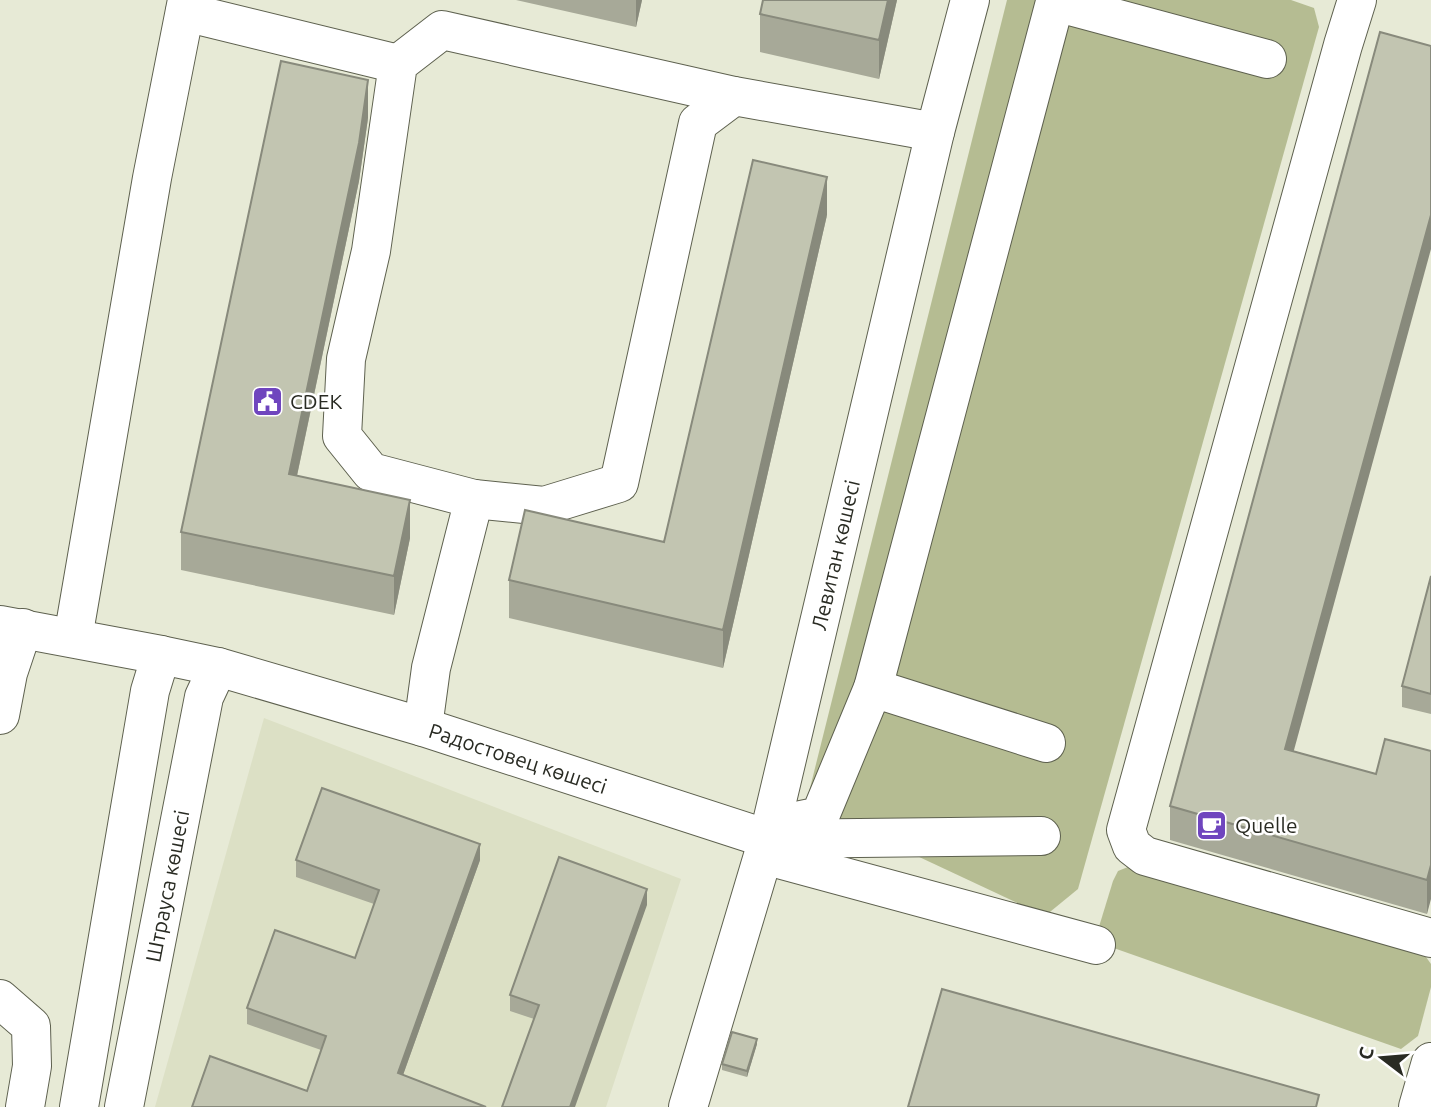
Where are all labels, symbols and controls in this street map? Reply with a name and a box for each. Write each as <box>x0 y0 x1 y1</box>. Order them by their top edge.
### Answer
public building icon: CDEK <box>250 384 284 418</box>
place label: CDEK <box>290 389 342 413</box>
street label: Левитан көшесі <box>806 478 864 632</box>
street label: Радостовец көшесі <box>426 718 610 798</box>
street label: Штрауса көшесі <box>140 808 194 964</box>
cafe icon: Quelle <box>1195 808 1229 842</box>
place label: Quelle <box>1235 813 1297 837</box>
north arrow <box>1347 1023 1417 1093</box>
text: С <box>1353 1044 1378 1062</box>

